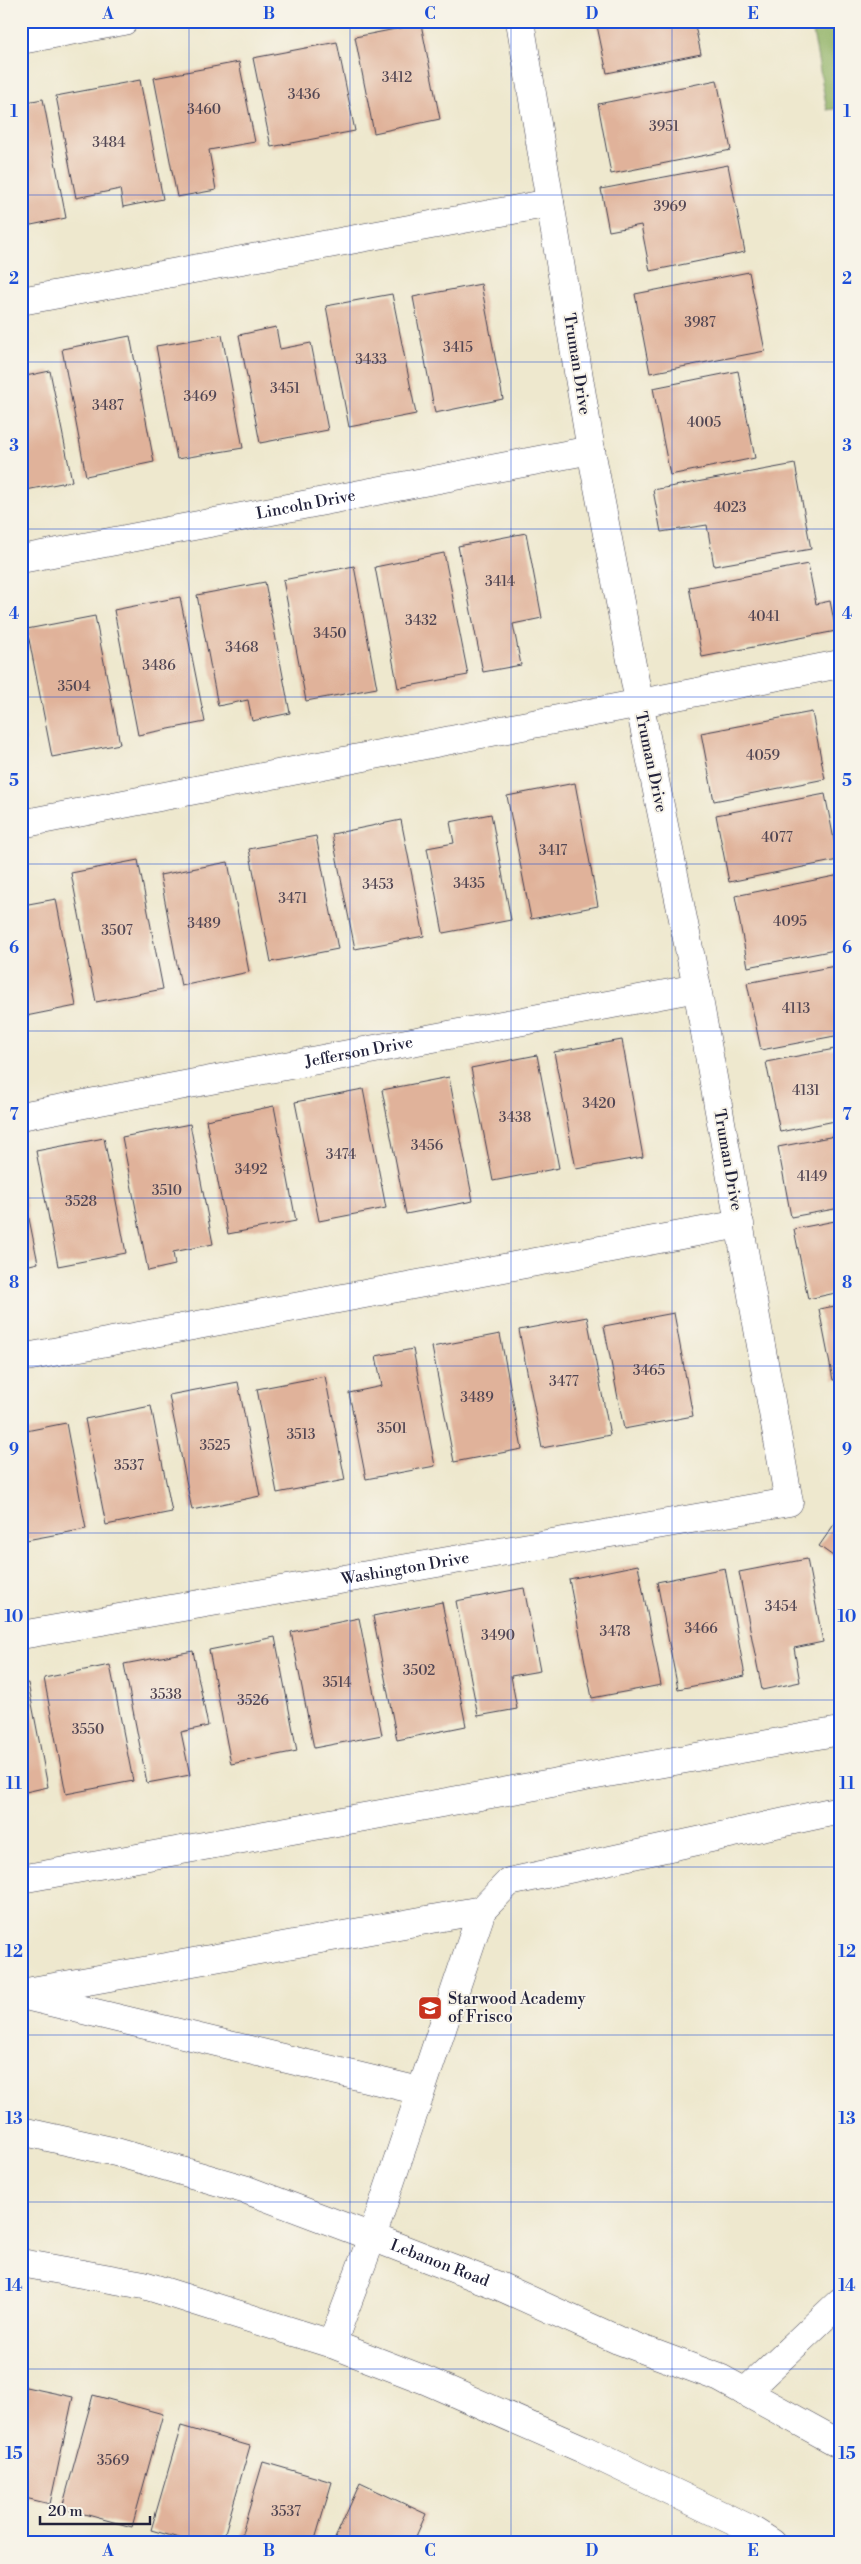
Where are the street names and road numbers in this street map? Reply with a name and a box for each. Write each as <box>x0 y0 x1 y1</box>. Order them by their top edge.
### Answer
street label: Truman Drive <box>559 312 595 416</box>
street label: Lincoln Drive <box>254 485 357 524</box>
street label: Truman Drive <box>631 710 671 814</box>
street label: Jefferson Drive <box>302 1032 415 1072</box>
street label: Truman Drive <box>709 1108 747 1212</box>
street label: Washington Drive <box>339 1548 471 1590</box>
street label: Lebanon Road <box>388 2235 492 2291</box>

